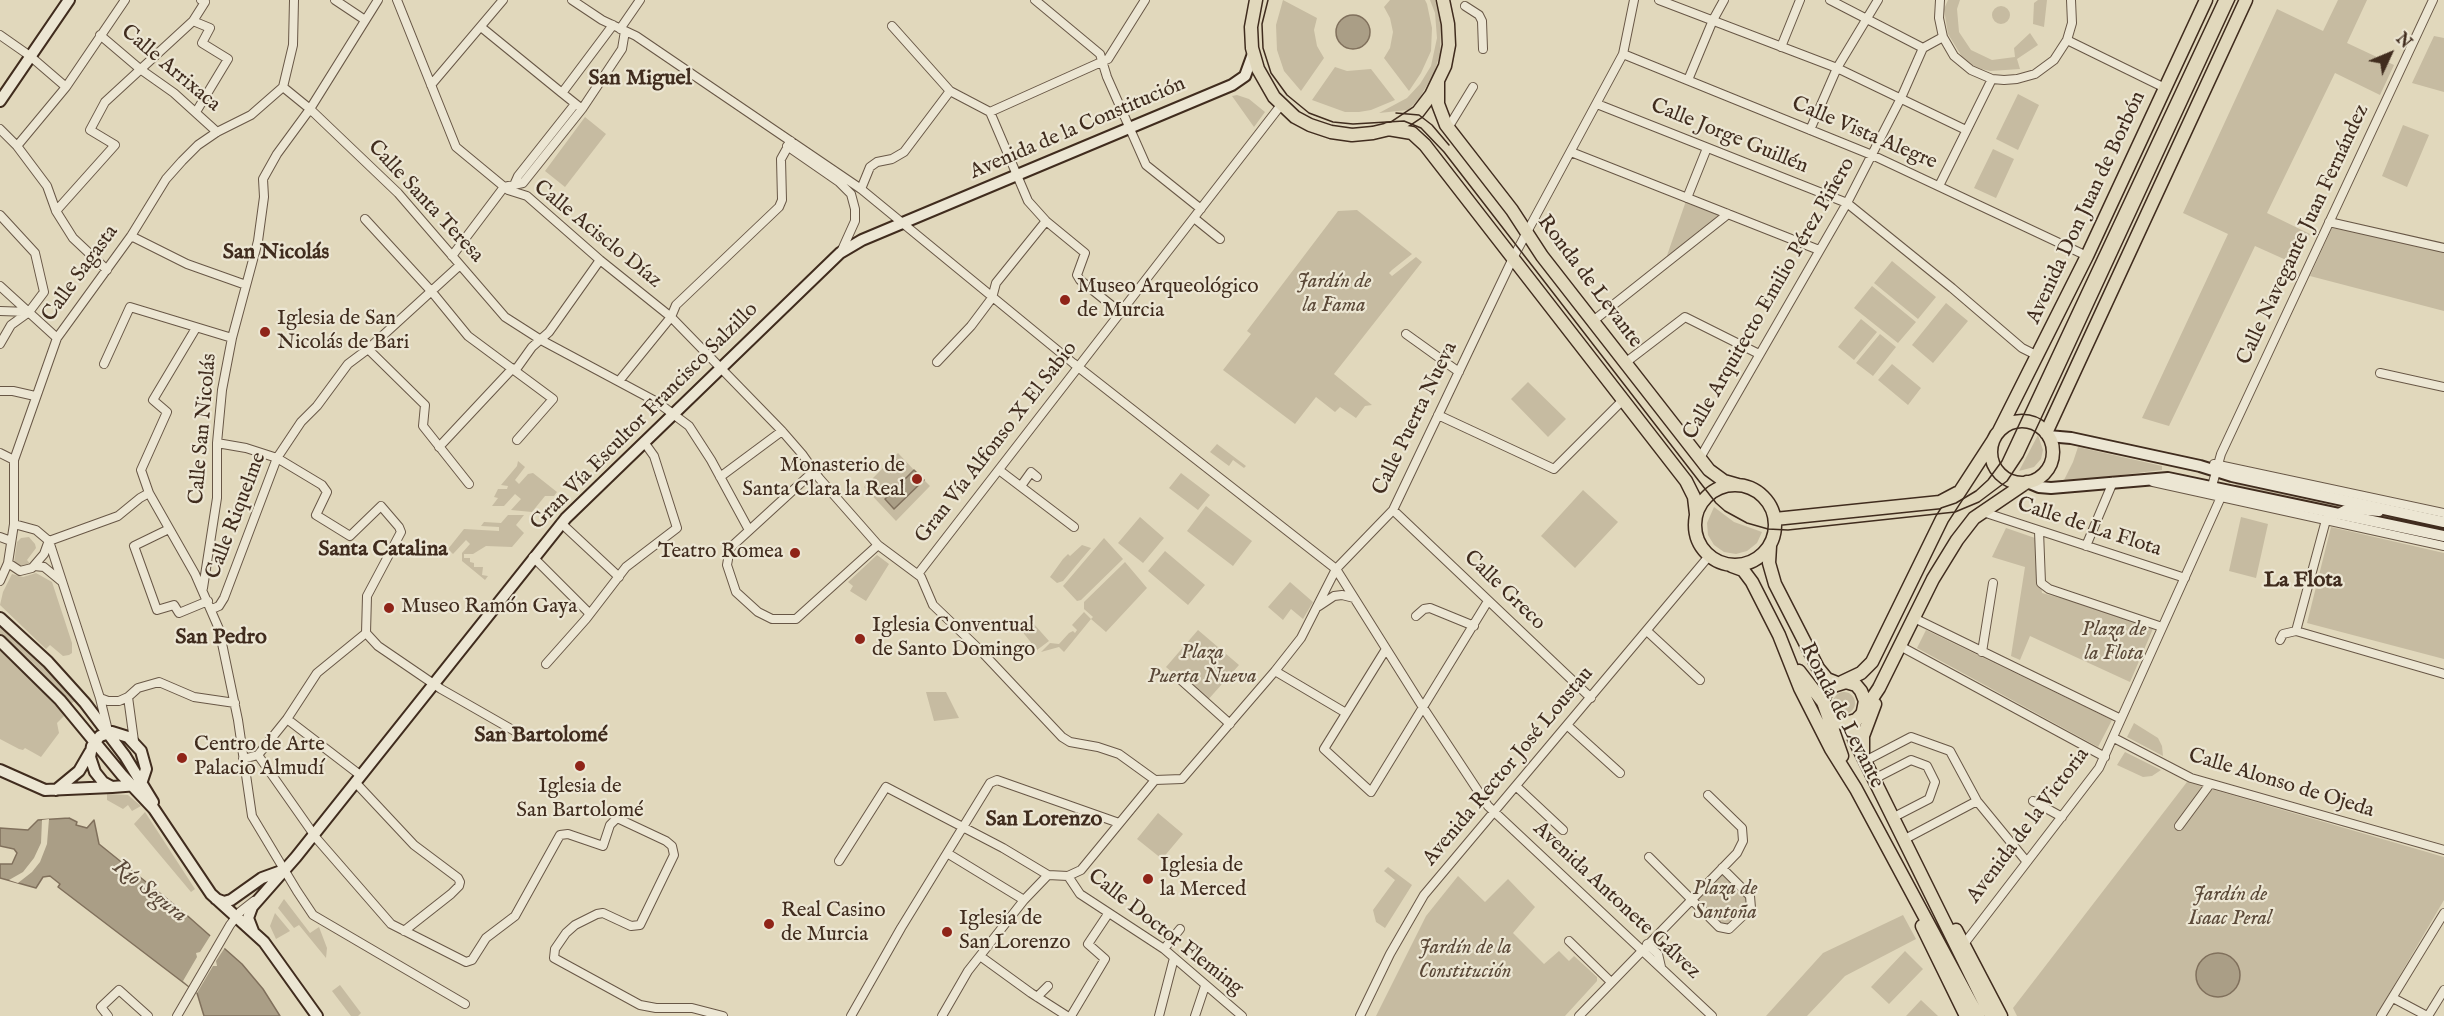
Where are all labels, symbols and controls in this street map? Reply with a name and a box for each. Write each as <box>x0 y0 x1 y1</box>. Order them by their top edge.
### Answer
street label: Calle Arrixaca <box>115 20 225 118</box>
north arrow <box>2360 24 2420 84</box>
text: N <box>2391 30 2415 53</box>
district label: San Miguel <box>588 66 692 92</box>
street label: Avenida de la Constitución <box>966 72 1190 186</box>
street label: Avenida Don Juan de Borbón <box>2022 88 2152 328</box>
street label: Calle Vista Alegre <box>1787 92 1941 176</box>
street label: Calle Jorge Guillén <box>1647 94 1811 180</box>
street label: Calle Navegante Juan Fernández <box>2233 101 2375 369</box>
street label: Calle Santa Teresa <box>362 135 488 269</box>
street label: Calle Arquitecto Emilio Pérez Piñero <box>1679 153 1861 445</box>
street label: Calle Acisclo Díaz <box>528 176 666 294</box>
street label: Ronda de Levante <box>1531 211 1647 353</box>
street label: Calle Sagasta <box>37 221 125 327</box>
district label: San Nicolás <box>223 240 329 266</box>
park label: Jardín de la Fama <box>1297 270 1371 320</box>
place label: Museo Arqueológico de Murcia <box>1077 275 1259 325</box>
marker: Museo Arqueológico de Murcia <box>1058 293 1072 307</box>
street label: Gran Vía Escultor Francisco Salzillo <box>526 298 764 536</box>
place label: Iglesia de San Nicolás de Bari <box>277 307 409 357</box>
marker: Iglesia de San Nicolás de Bari <box>258 325 272 339</box>
street label: Gran Vía Alfonso X El Sabio <box>910 337 1084 549</box>
street label: Calle Puerta Nueva <box>1368 338 1464 500</box>
street label: Calle San Nicolás <box>185 353 223 505</box>
street label: Calle Riquelme <box>201 449 273 583</box>
place label: Monasterio de Santa Clara la Real <box>742 454 905 504</box>
marker: Monasterio de Santa Clara la Real <box>910 472 924 486</box>
street label: Calle de La Flota <box>2014 493 2164 563</box>
district label: Santa Catalina <box>318 537 448 563</box>
place label: Teatro Romea <box>658 540 783 566</box>
marker: Teatro Romea <box>788 546 802 560</box>
street label: Calle Greco <box>1458 546 1550 636</box>
district label: La Flota <box>2264 568 2342 594</box>
place label: Museo Ramón Gaya <box>401 595 577 621</box>
marker: Museo Ramón Gaya <box>382 601 396 615</box>
place label: Iglesia Conventual de Santo Domingo <box>872 614 1035 664</box>
park label: Plaza de la Flota <box>2082 618 2146 668</box>
district label: San Pedro <box>175 625 267 651</box>
marker: Iglesia Conventual de Santo Domingo <box>853 632 867 646</box>
street label: Ronda de Levante <box>1794 639 1888 793</box>
park label: Plaza Puerta Nueva <box>1147 641 1257 691</box>
street label: Avenida Rector José Loustau <box>1418 662 1600 872</box>
district label: San Bartolomé <box>474 723 608 749</box>
place label: Centro de Arte Palacio Almudí <box>194 733 325 783</box>
street label: Avenida de la Victoria <box>1962 743 2096 909</box>
street label: Calle Alonso de Ojeda <box>2185 744 2377 824</box>
marker: Centro de Arte Palacio Almudí <box>175 751 189 765</box>
marker: Iglesia de San Bartolomé <box>573 759 587 773</box>
place label: Iglesia de San Bartolomé <box>516 775 644 825</box>
district label: San Lorenzo <box>986 807 1102 833</box>
street label: Avenida Antonete Gálvez <box>1527 817 1705 985</box>
place label: Iglesia de la Merced <box>1160 854 1246 904</box>
water label: Río Segura <box>106 855 192 929</box>
street label: Calle Doctor Fleming <box>1082 864 1248 1002</box>
marker: Iglesia de la Merced <box>1141 872 1155 886</box>
park label: Plaza de Santoña <box>1693 877 1757 927</box>
park label: Jardín de Isaac Peral <box>2188 883 2272 933</box>
place label: Real Casino de Murcia <box>781 899 886 949</box>
place label: Iglesia de San Lorenzo <box>959 907 1071 957</box>
marker: Real Casino de Murcia <box>762 917 776 931</box>
marker: Iglesia de San Lorenzo <box>940 925 954 939</box>
park label: Jardín de la Constitución <box>1418 936 1512 986</box>

